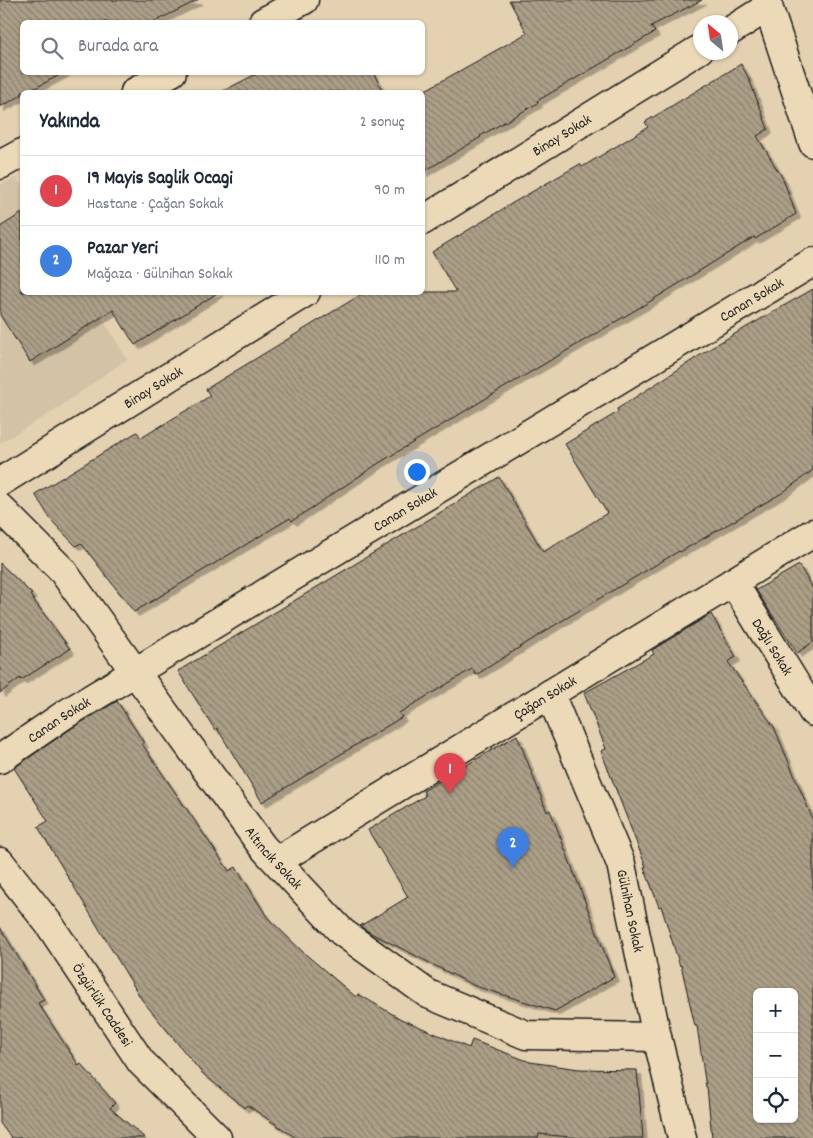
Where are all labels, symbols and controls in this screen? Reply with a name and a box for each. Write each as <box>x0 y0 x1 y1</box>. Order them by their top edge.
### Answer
north arrow <box>693 15 738 60</box>
search box <box>20 20 425 75</box>
icon: search <box>38 34 66 62</box>
text: Burada ara <box>78 34 158 61</box>
text: Yakında <box>40 108 99 138</box>
street label: Binay Sokak <box>529 110 596 163</box>
text: 2 sonuç <box>360 111 405 134</box>
text: 19 Mayis Saglik Ocagi <box>87 166 233 193</box>
text: 1 <box>54 179 58 202</box>
text: 90 m <box>374 179 405 202</box>
text: Hastane · Çağan Sokak <box>87 193 224 216</box>
text: Pazar Yeri <box>87 236 158 263</box>
text: 2 <box>53 249 60 272</box>
text: 110 m <box>375 249 405 272</box>
text: Mağaza · Gülnihan Sokak <box>87 263 233 286</box>
street label: Canan Sokak <box>716 273 789 329</box>
street label: Binay Sokak <box>120 362 188 416</box>
your location <box>404 459 430 485</box>
street label: Canan Sokak <box>370 483 442 538</box>
street label: Dağlı Sokak <box>745 615 797 681</box>
street label: Çağan Sokak <box>510 671 582 727</box>
street label: Canan Sokak <box>24 692 96 750</box>
pin: 1 <box>434 753 466 794</box>
street label: Altıncık Sokak <box>238 822 306 896</box>
pin: 2 <box>497 827 529 868</box>
street label: Gülnihan Sokak <box>609 868 648 955</box>
street label: Özgürlük Caddesi <box>65 960 137 1052</box>
map controls <box>753 988 798 1123</box>
button: + <box>753 988 798 1033</box>
button: − <box>753 1033 798 1078</box>
button: locate <box>753 1078 798 1123</box>

